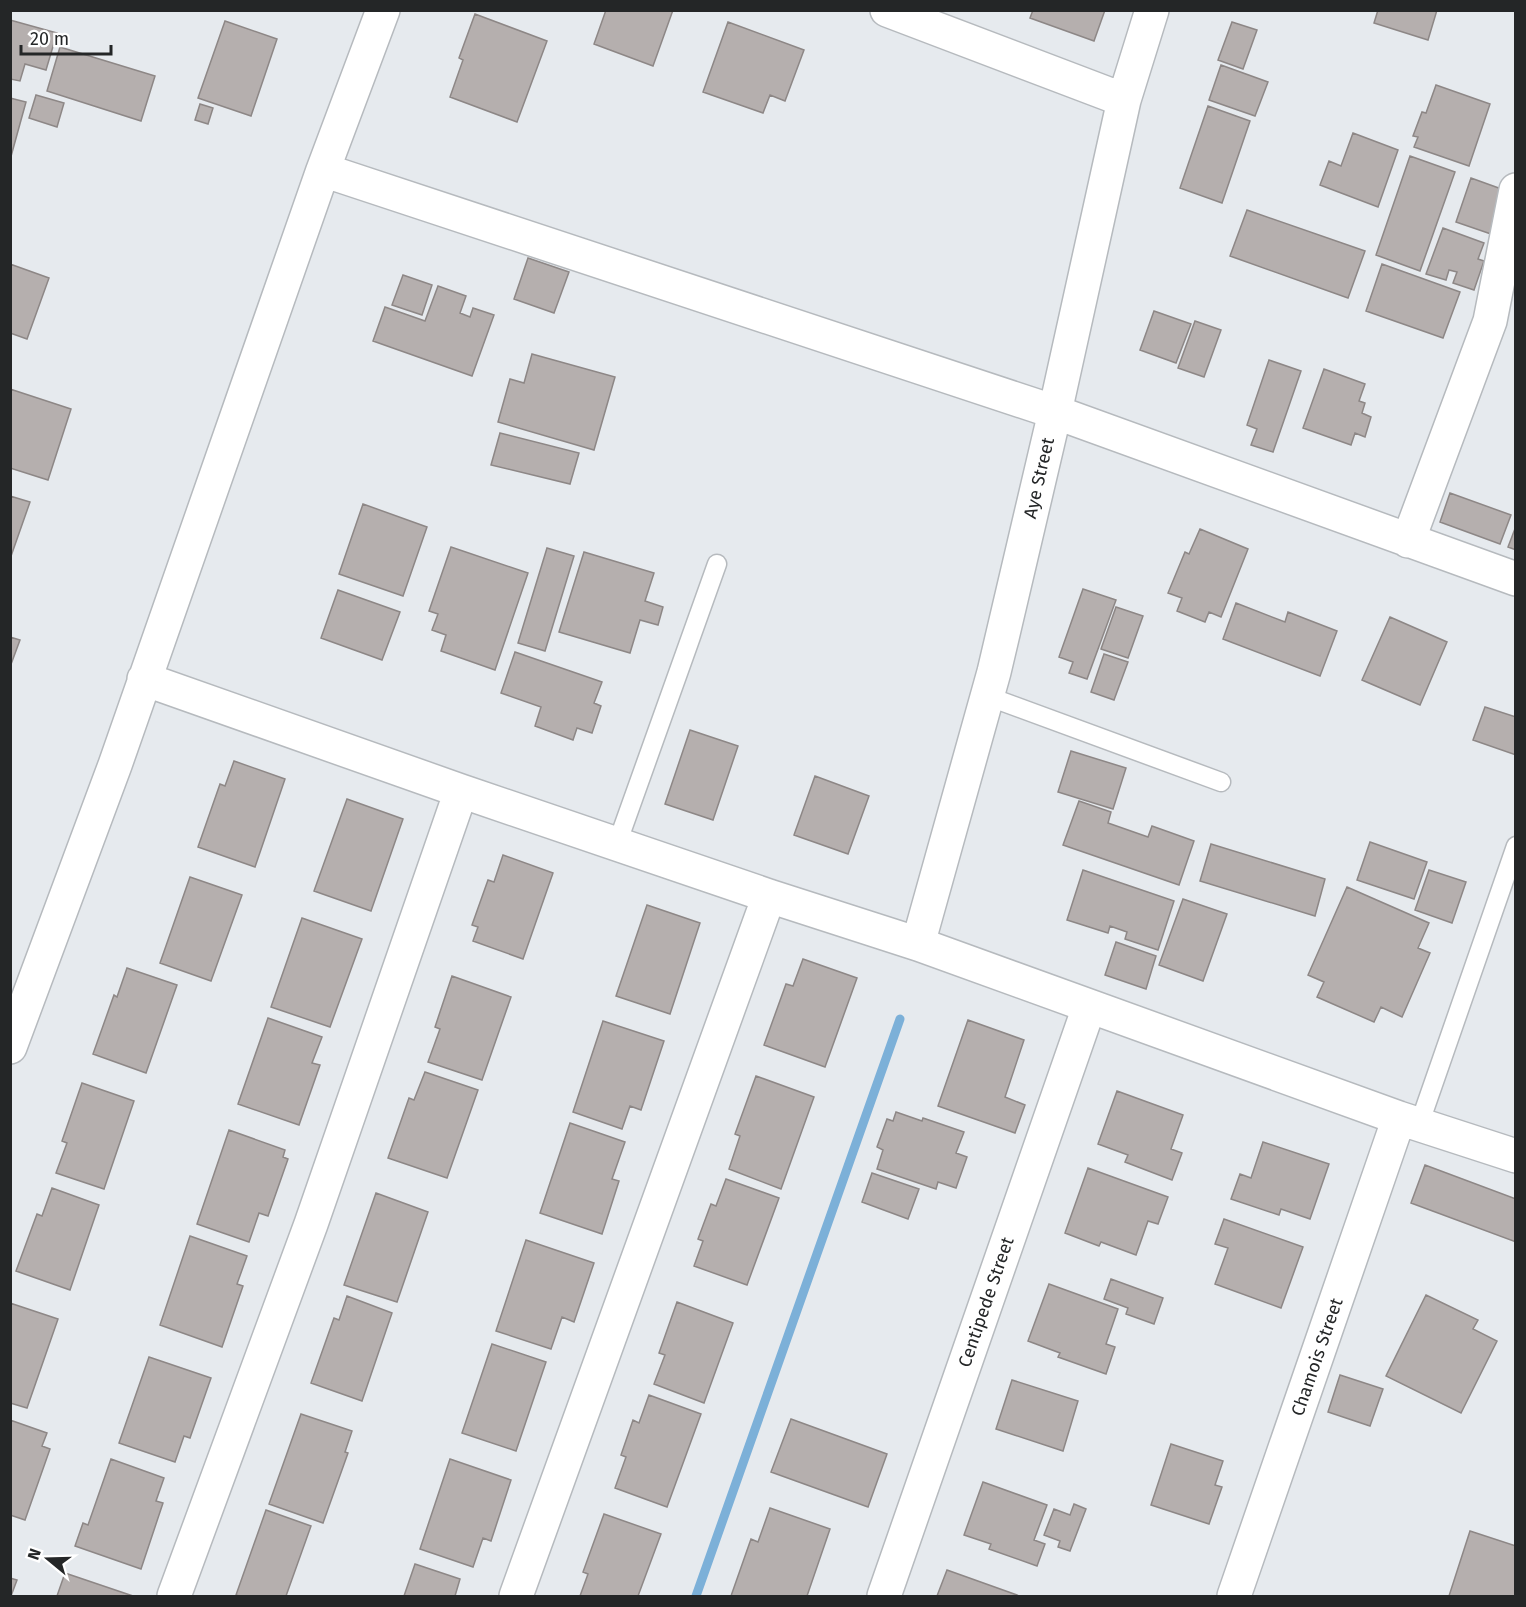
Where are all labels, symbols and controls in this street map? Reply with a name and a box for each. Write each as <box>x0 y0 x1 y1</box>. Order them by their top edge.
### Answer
scale bar <box>21 18 111 56</box>
text: 20 m <box>30 28 69 50</box>
street label: Aye Street <box>1019 435 1059 521</box>
street label: Centipede Street <box>953 1233 1019 1370</box>
street label: Chamois Street <box>1287 1295 1348 1419</box>
north arrow <box>18 1529 78 1589</box>
text: N <box>24 1546 45 1562</box>

